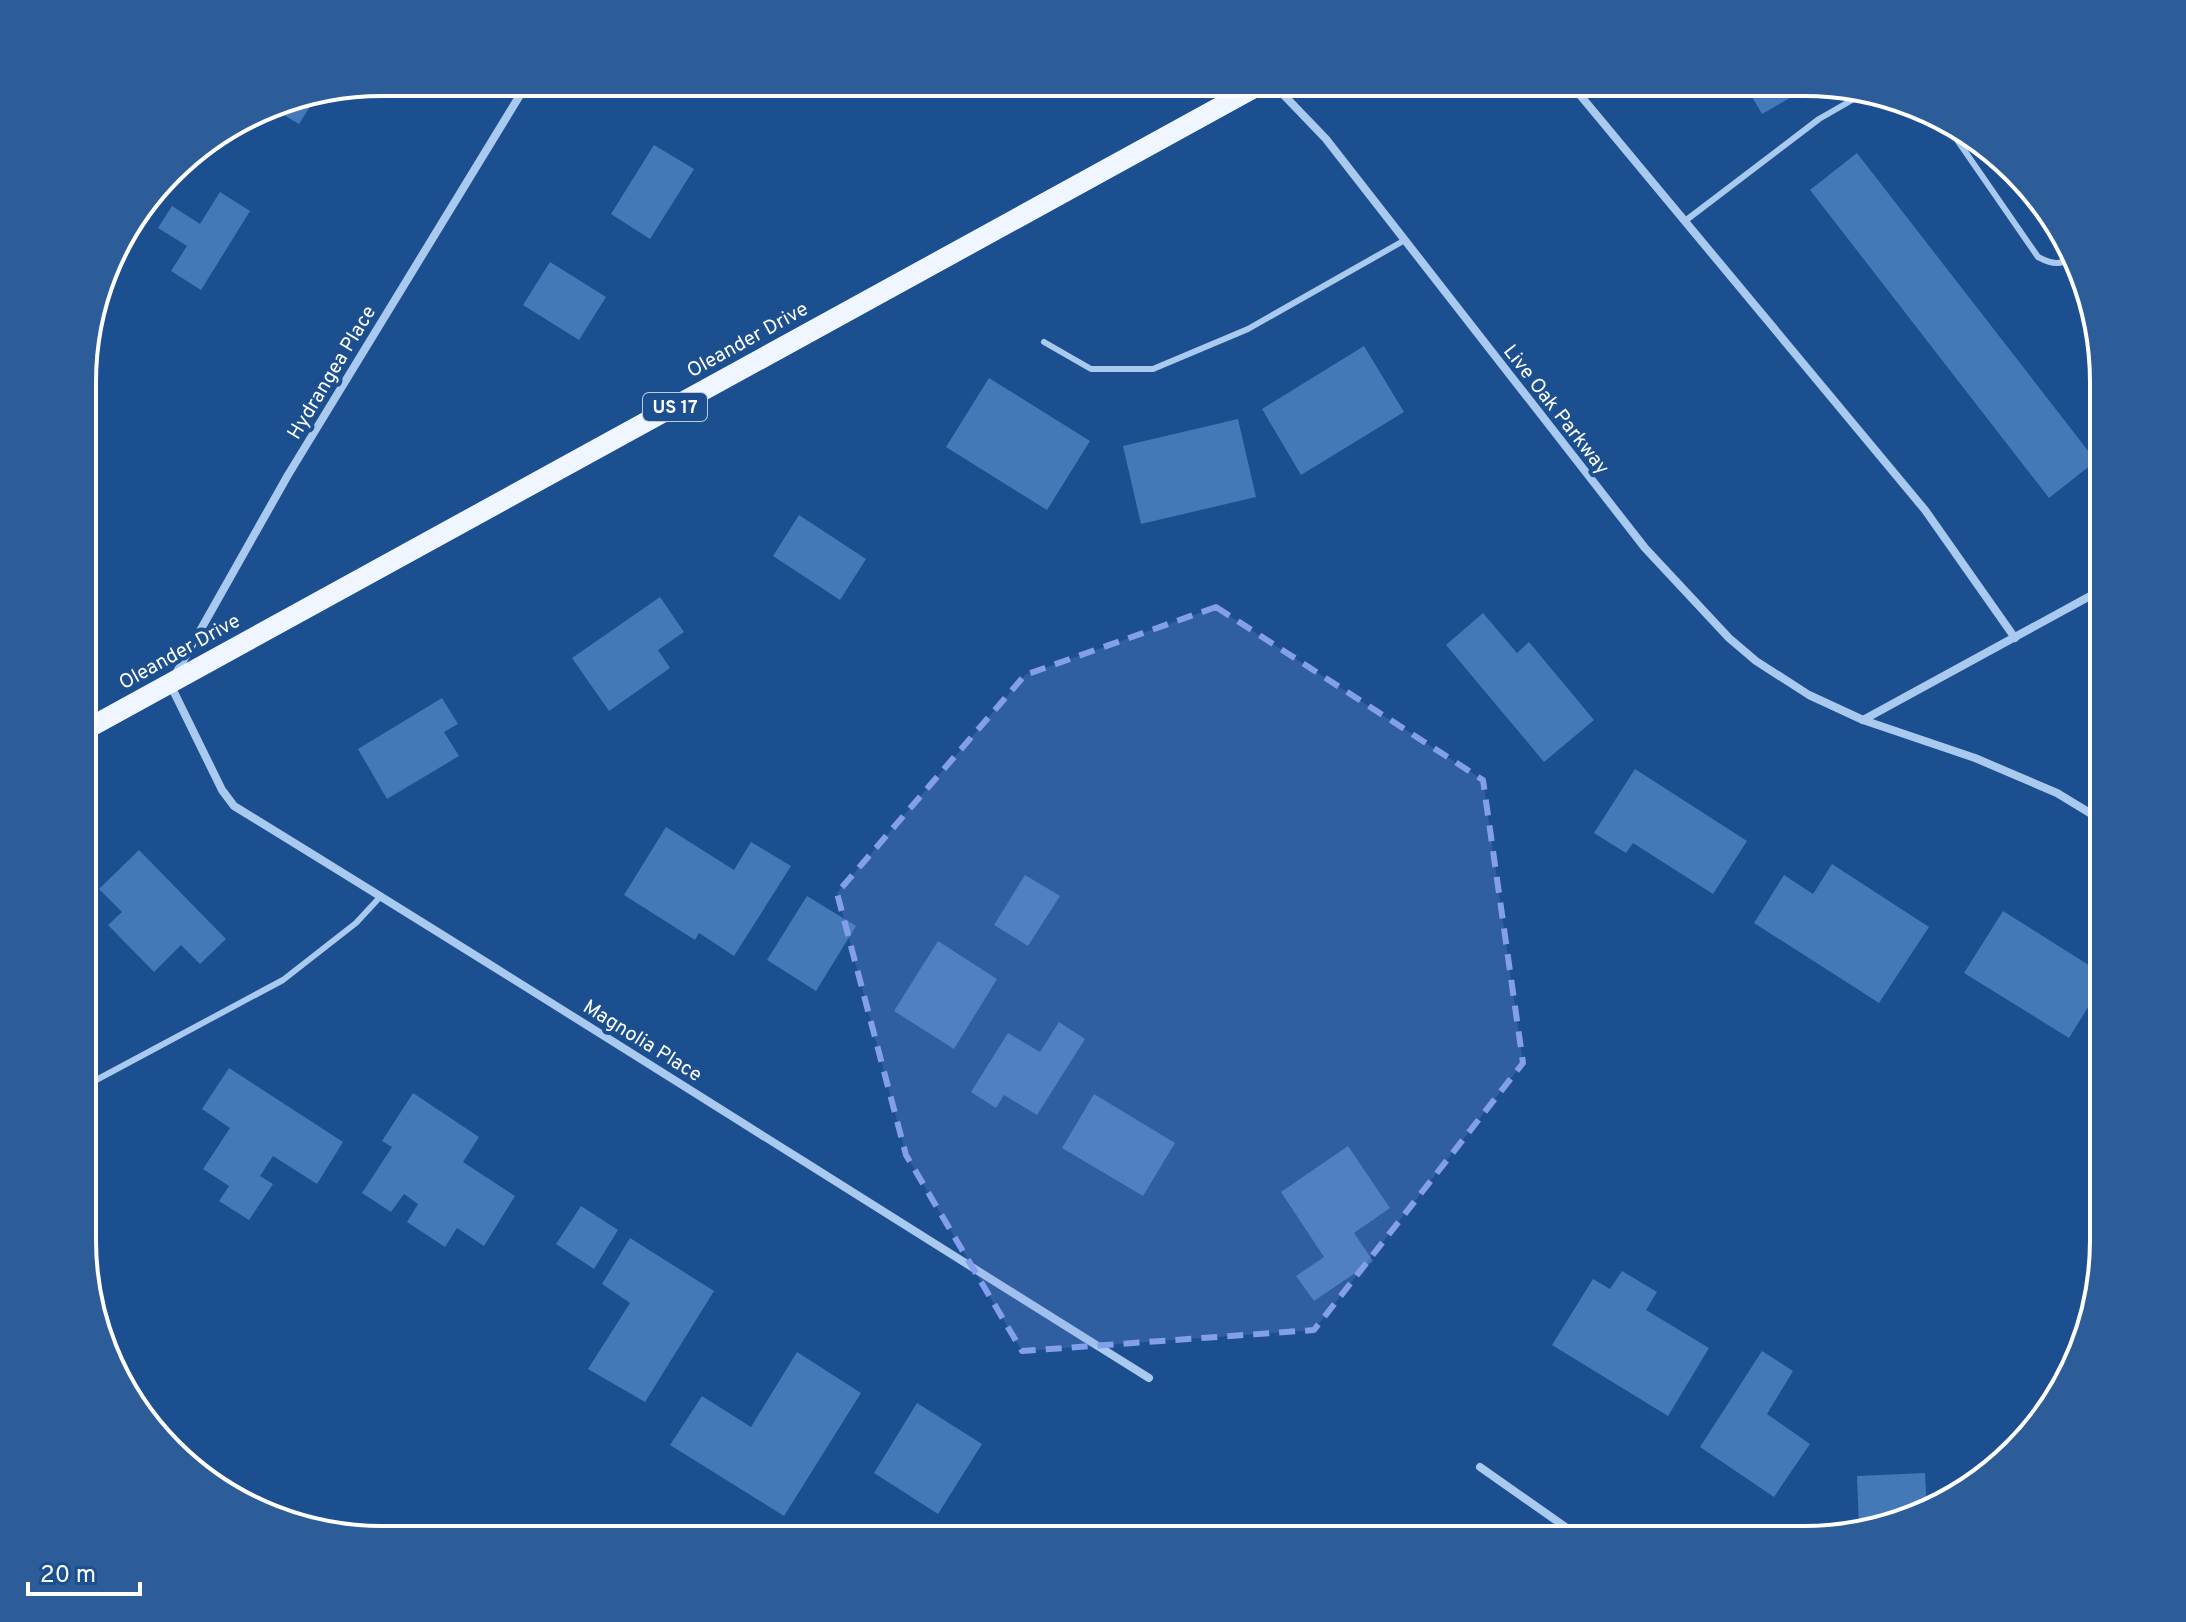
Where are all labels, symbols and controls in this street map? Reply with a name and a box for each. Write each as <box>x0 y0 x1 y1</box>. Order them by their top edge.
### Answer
street label: Oleander Drive <box>683 297 813 385</box>
street label: Hydrangea Place <box>282 301 383 445</box>
street label: Live Oak Parkway <box>1497 340 1614 481</box>
road number: US 17 <box>643 393 707 421</box>
street label: Oleander Drive <box>115 609 245 697</box>
street label: Magnolia Place <box>578 995 706 1089</box>
scale bar <box>28 1546 140 1596</box>
text: 20 m <box>40 1561 96 1591</box>

